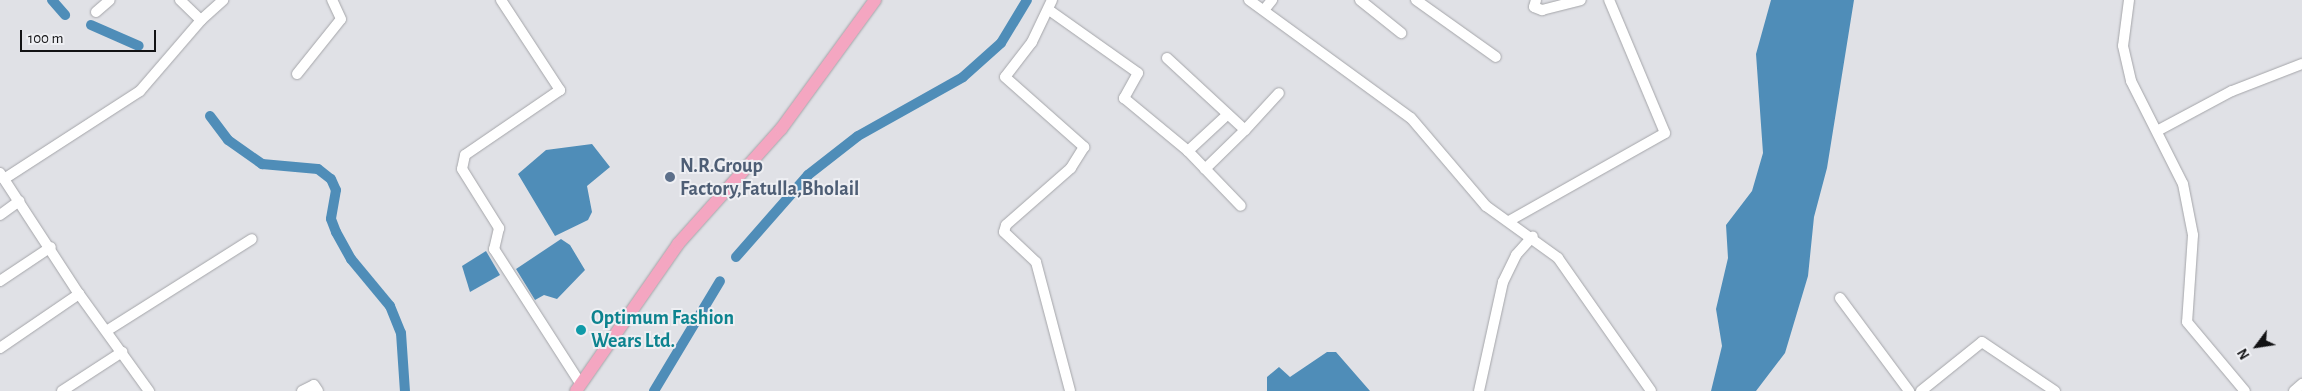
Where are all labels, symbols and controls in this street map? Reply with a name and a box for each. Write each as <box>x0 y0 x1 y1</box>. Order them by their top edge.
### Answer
scale bar <box>22 20 159 52</box>
text: 100 m <box>28 31 63 46</box>
place label: N.R.Group Factory,Fatulla,Bholail <box>680 154 859 201</box>
marker: N.R.Group Factory,Fatulla,Bholail <box>664 171 676 183</box>
place label: Optimum Fashion Wears Ltd. <box>591 306 734 353</box>
north arrow <box>2232 321 2282 371</box>
marker: Optimum Fashion Wears Ltd. <box>575 324 587 336</box>
text: N <box>2236 346 2253 362</box>

